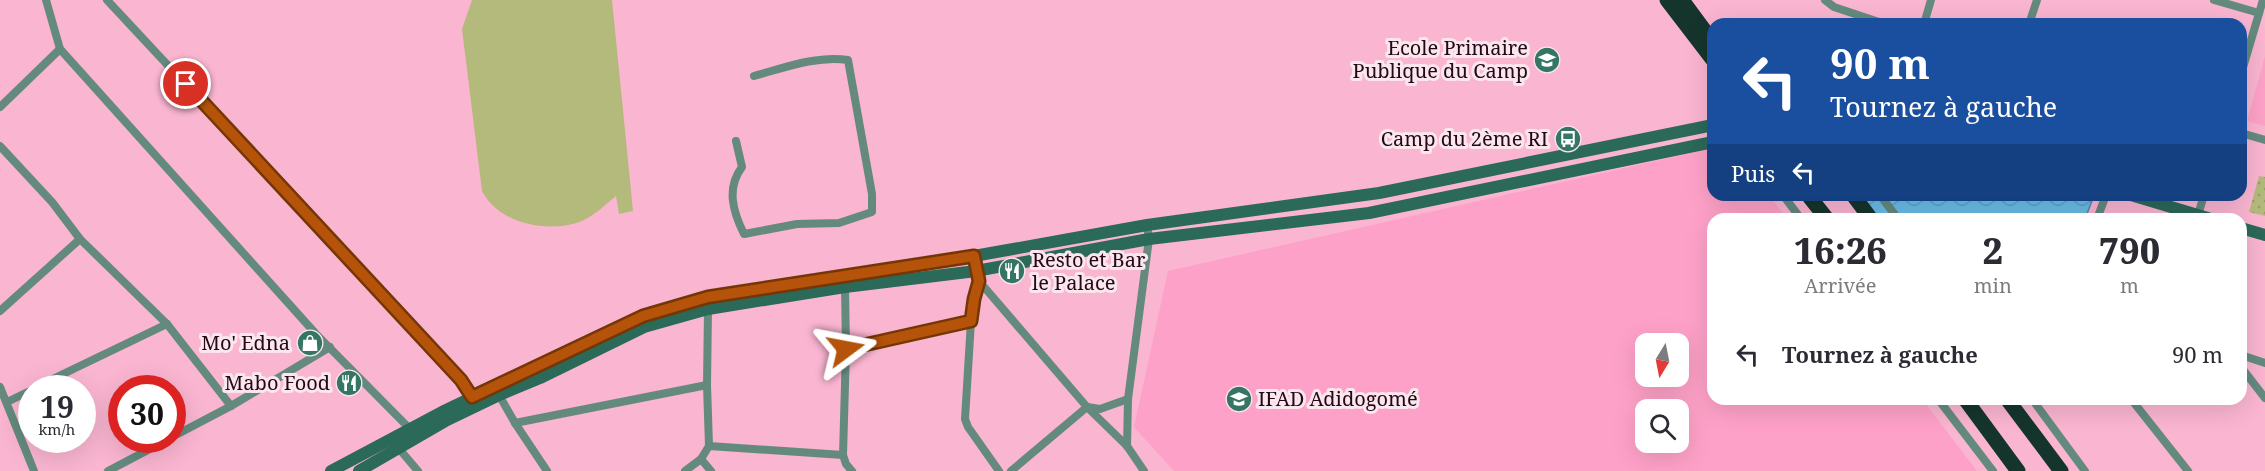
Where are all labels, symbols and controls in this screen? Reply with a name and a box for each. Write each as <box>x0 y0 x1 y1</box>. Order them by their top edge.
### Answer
place label: Ecole Primaire Publique du Camp <box>1353 34 1528 84</box>
text: 90 m <box>1830 34 1930 91</box>
icon: left <box>1731 42 1809 120</box>
school or university icon: Ecole Primaire Publique du Camp <box>1532 45 1562 75</box>
pin <box>160 58 211 109</box>
icon: arrive <box>169 67 202 100</box>
text: Tournez à gauche <box>1830 88 2057 125</box>
bus stop icon: Camp du 2ème RI <box>1553 124 1583 154</box>
place label: Camp du 2ème RI <box>1381 125 1548 152</box>
icon: left <box>1787 156 1820 189</box>
text: Puis <box>1731 158 1775 188</box>
text: 16:26 <box>1794 226 1887 275</box>
text: 2 <box>1983 226 2003 275</box>
text: 790 <box>2099 226 2160 275</box>
place label: Resto et Bar le Palace <box>1032 246 1146 296</box>
restaurant icon: Resto et Bar le Palace <box>997 256 1027 286</box>
text: Arrivée <box>1804 272 1877 299</box>
text: min <box>1974 272 2012 299</box>
text: m <box>2120 272 2139 299</box>
position arrow <box>814 317 878 381</box>
shop icon: Mo' Edna <box>295 328 325 358</box>
place label: Mo' Edna <box>201 329 290 356</box>
north arrow <box>1635 333 1689 387</box>
map controls <box>1635 333 1689 453</box>
icon: left <box>1731 338 1764 371</box>
text: Tournez à gauche <box>1782 339 1978 369</box>
text: 90 m <box>2172 339 2223 369</box>
restaurant icon: Mabo Food <box>334 368 364 398</box>
place label: Mabo Food <box>225 369 330 396</box>
speed limit sign: 30 <box>108 375 186 453</box>
school or university icon: IFAD Adidogomé <box>1224 384 1254 414</box>
place label: IFAD Adidogomé <box>1258 385 1418 412</box>
text: 19 <box>40 386 74 427</box>
button: search <box>1635 399 1689 453</box>
text: km/h <box>39 419 75 439</box>

